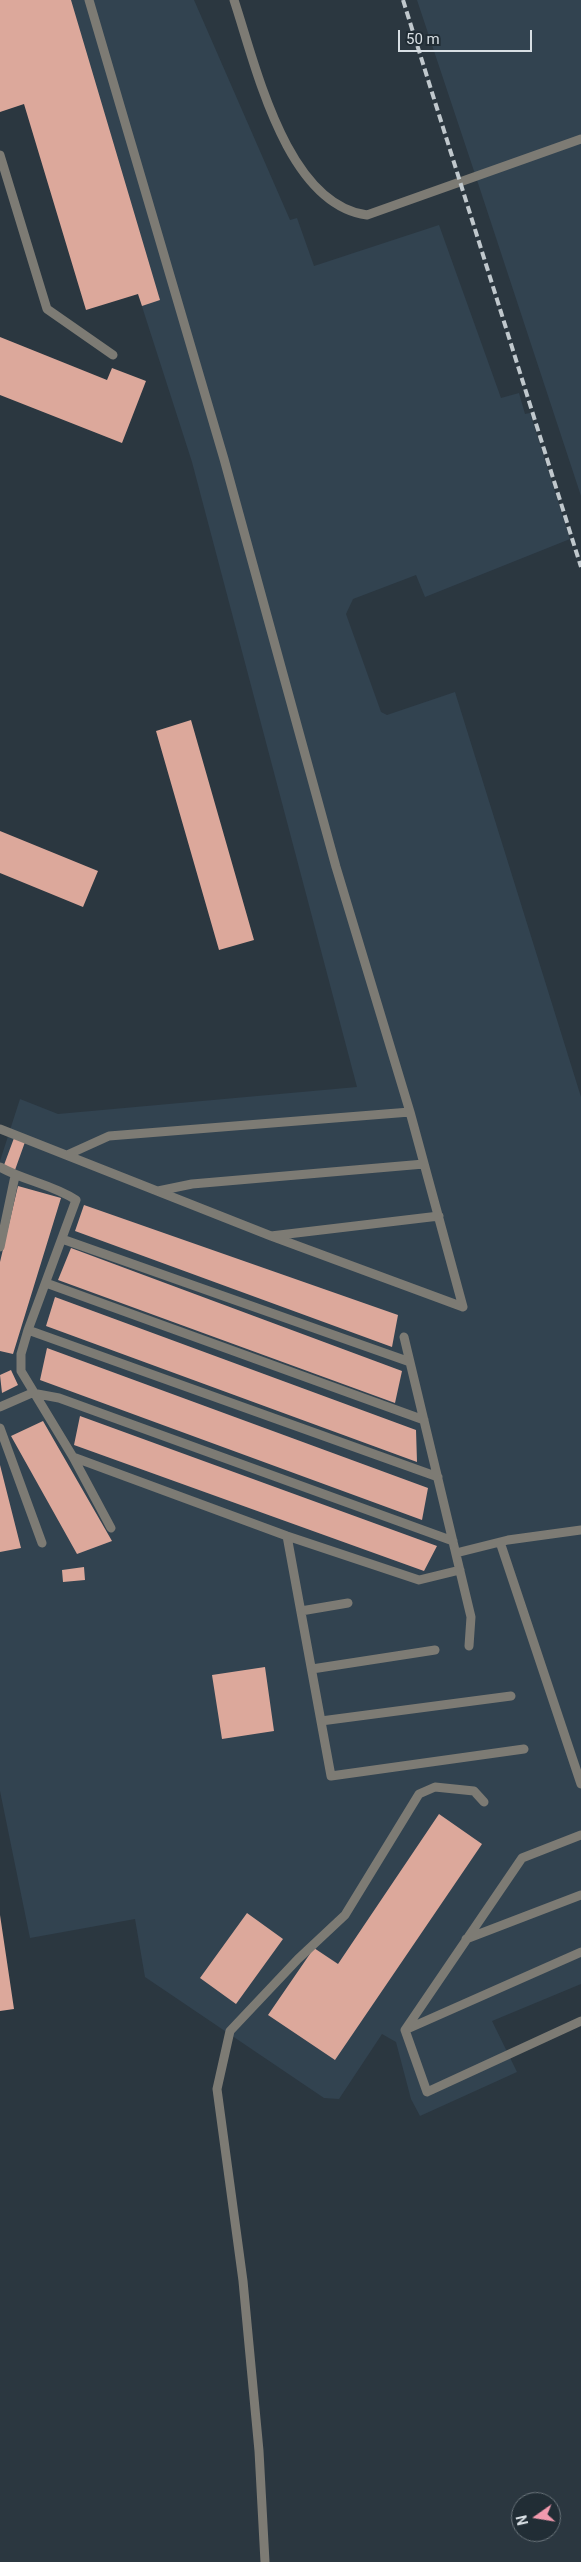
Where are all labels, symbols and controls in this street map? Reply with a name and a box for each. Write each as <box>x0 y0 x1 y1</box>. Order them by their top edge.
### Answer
scale bar <box>401 20 535 52</box>
text: 50 m <box>406 30 440 48</box>
north arrow <box>511 2492 561 2542</box>
text: N <box>513 2514 531 2527</box>

